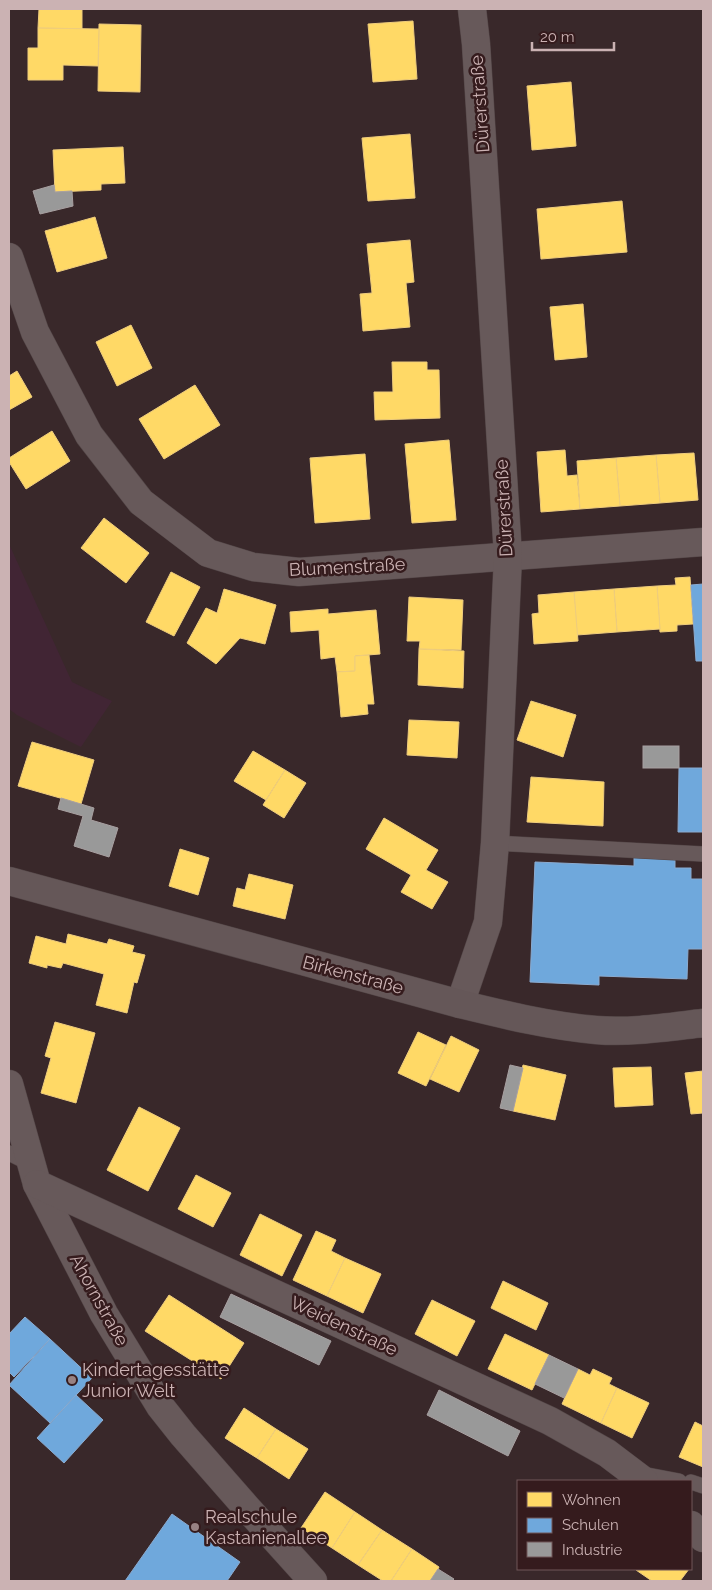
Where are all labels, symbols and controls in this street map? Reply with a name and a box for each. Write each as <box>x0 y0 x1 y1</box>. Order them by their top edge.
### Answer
scale bar <box>532 20 614 52</box>
text: 20 m <box>540 28 575 46</box>
street label: Dürerstraße <box>466 54 493 154</box>
street label: Dürerstraße <box>490 458 517 557</box>
street label: Blumenstraße <box>288 553 406 580</box>
street label: Birkenstraße <box>300 951 406 998</box>
street label: Ahornstraße <box>66 1250 133 1350</box>
street label: Weidenstraße <box>287 1292 401 1360</box>
place label: Kindertagesstätte Junior Welt <box>82 1359 230 1401</box>
marker: Kindertagesstätte Junior Welt <box>66 1374 78 1386</box>
legend <box>517 1480 692 1570</box>
text: Wohnen <box>562 1491 621 1509</box>
place label: Realschule Kastanienallee <box>205 1506 328 1548</box>
text: Schulen <box>562 1516 619 1534</box>
marker: Realschule Kastanienallee <box>189 1521 201 1533</box>
text: Industrie <box>562 1541 623 1559</box>

